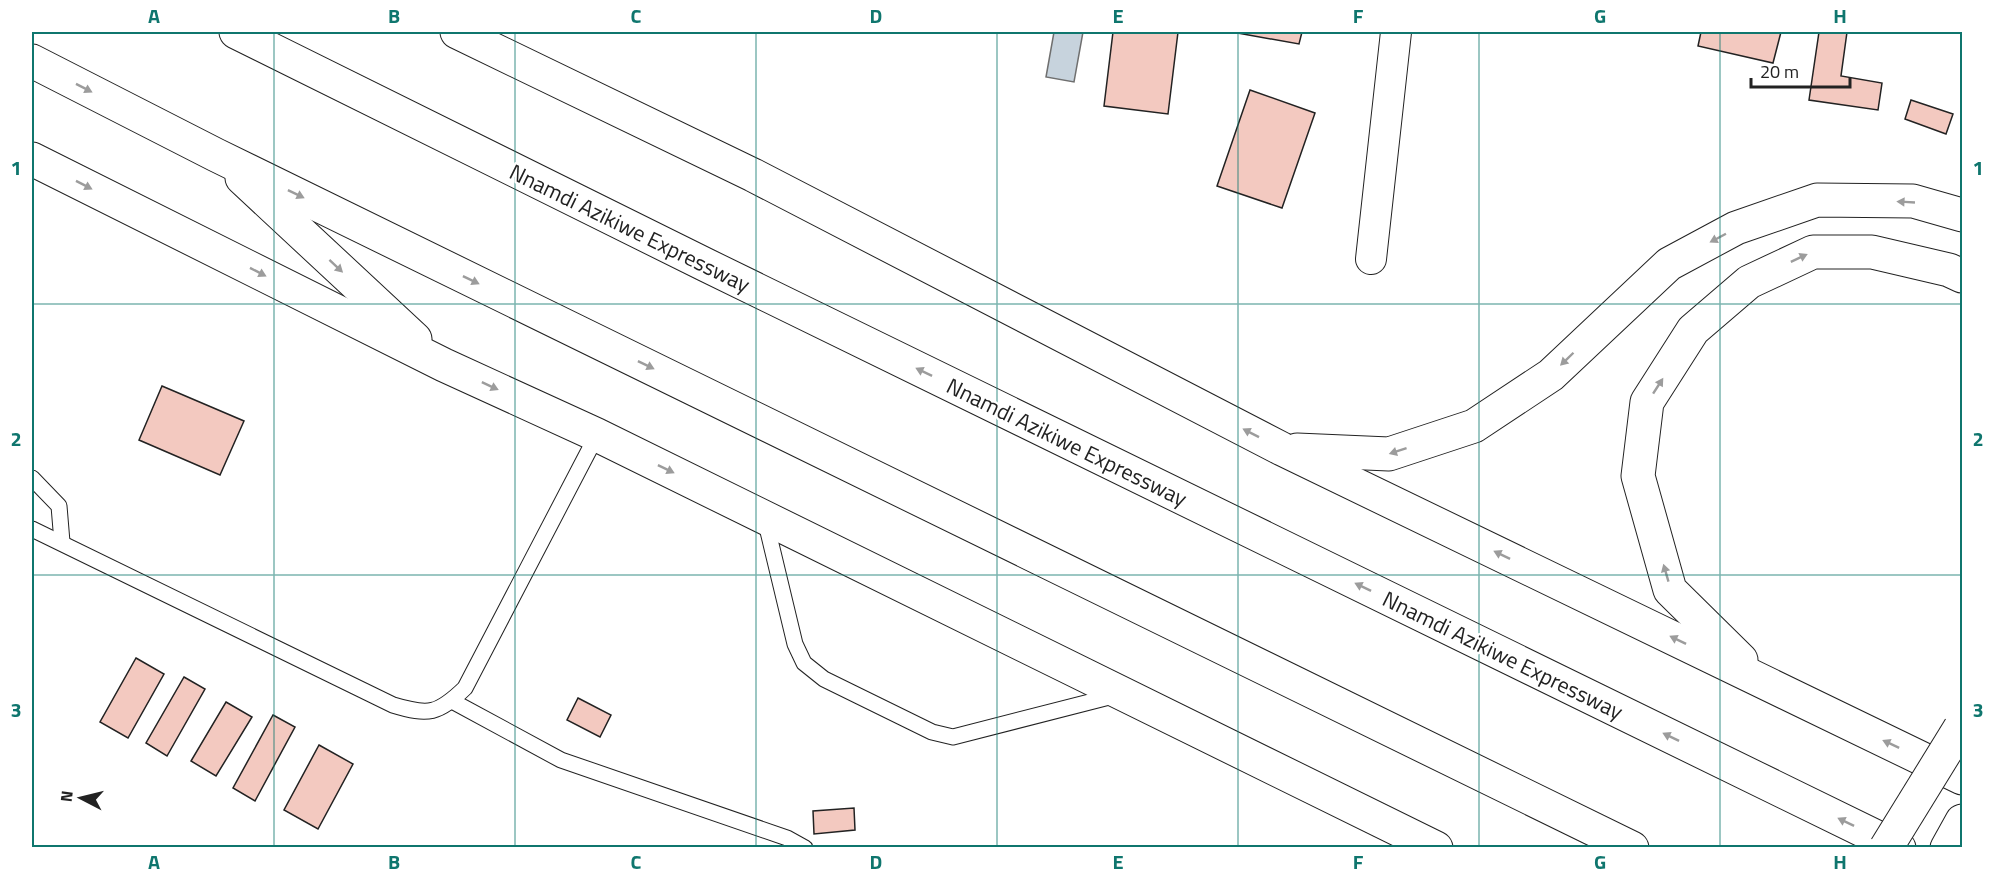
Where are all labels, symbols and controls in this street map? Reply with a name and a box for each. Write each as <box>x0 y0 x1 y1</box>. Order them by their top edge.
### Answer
text: A <box>148 0 160 31</box>
text: B <box>388 0 400 31</box>
text: C <box>631 0 642 31</box>
text: D <box>870 0 882 31</box>
text: E <box>1112 0 1124 31</box>
text: F <box>1353 0 1364 31</box>
text: G <box>1594 0 1606 31</box>
text: H <box>1833 0 1847 31</box>
scale bar <box>1751 51 1850 89</box>
text: 20 m <box>1760 58 1799 85</box>
one-way arrow <box>75 83 92 92</box>
text: 1 <box>10 152 22 183</box>
text: 1 <box>1972 152 1984 183</box>
street label: Nnamdi Azikiwe Expressway <box>504 155 756 301</box>
one-way arrow <box>75 180 92 190</box>
one-way arrow <box>287 189 304 198</box>
one-way arrow <box>1896 197 1915 206</box>
one-way arrow <box>1709 233 1726 242</box>
one-way arrow <box>1791 254 1808 263</box>
one-way arrow <box>329 259 344 273</box>
one-way arrow <box>250 267 267 277</box>
one-way arrow <box>462 275 479 284</box>
one-way arrow <box>1561 352 1575 366</box>
one-way arrow <box>637 361 654 370</box>
one-way arrow <box>916 368 933 377</box>
street label: Nnamdi Azikiwe Expressway <box>941 369 1193 515</box>
one-way arrow <box>1652 378 1664 394</box>
one-way arrow <box>481 381 499 391</box>
text: 2 <box>10 423 22 454</box>
text: 2 <box>1972 423 1984 454</box>
one-way arrow <box>1242 428 1259 438</box>
one-way arrow <box>1389 447 1407 456</box>
one-way arrow <box>658 464 675 473</box>
one-way arrow <box>1493 551 1511 561</box>
one-way arrow <box>1661 564 1670 582</box>
street label: Nnamdi Azikiwe Expressway <box>1377 582 1629 728</box>
one-way arrow <box>1355 583 1372 592</box>
one-way arrow <box>1669 635 1686 644</box>
text: 3 <box>10 694 22 725</box>
text: 3 <box>1972 694 1984 725</box>
one-way arrow <box>1662 733 1680 743</box>
one-way arrow <box>1882 739 1899 748</box>
north arrow <box>51 768 111 828</box>
text: N <box>54 789 79 803</box>
one-way arrow <box>1838 817 1855 827</box>
text: A <box>148 846 160 877</box>
text: B <box>388 846 400 877</box>
text: C <box>631 846 642 877</box>
text: D <box>870 846 882 877</box>
text: E <box>1112 846 1124 877</box>
text: F <box>1353 846 1364 877</box>
text: G <box>1594 846 1606 877</box>
text: H <box>1833 846 1847 877</box>

